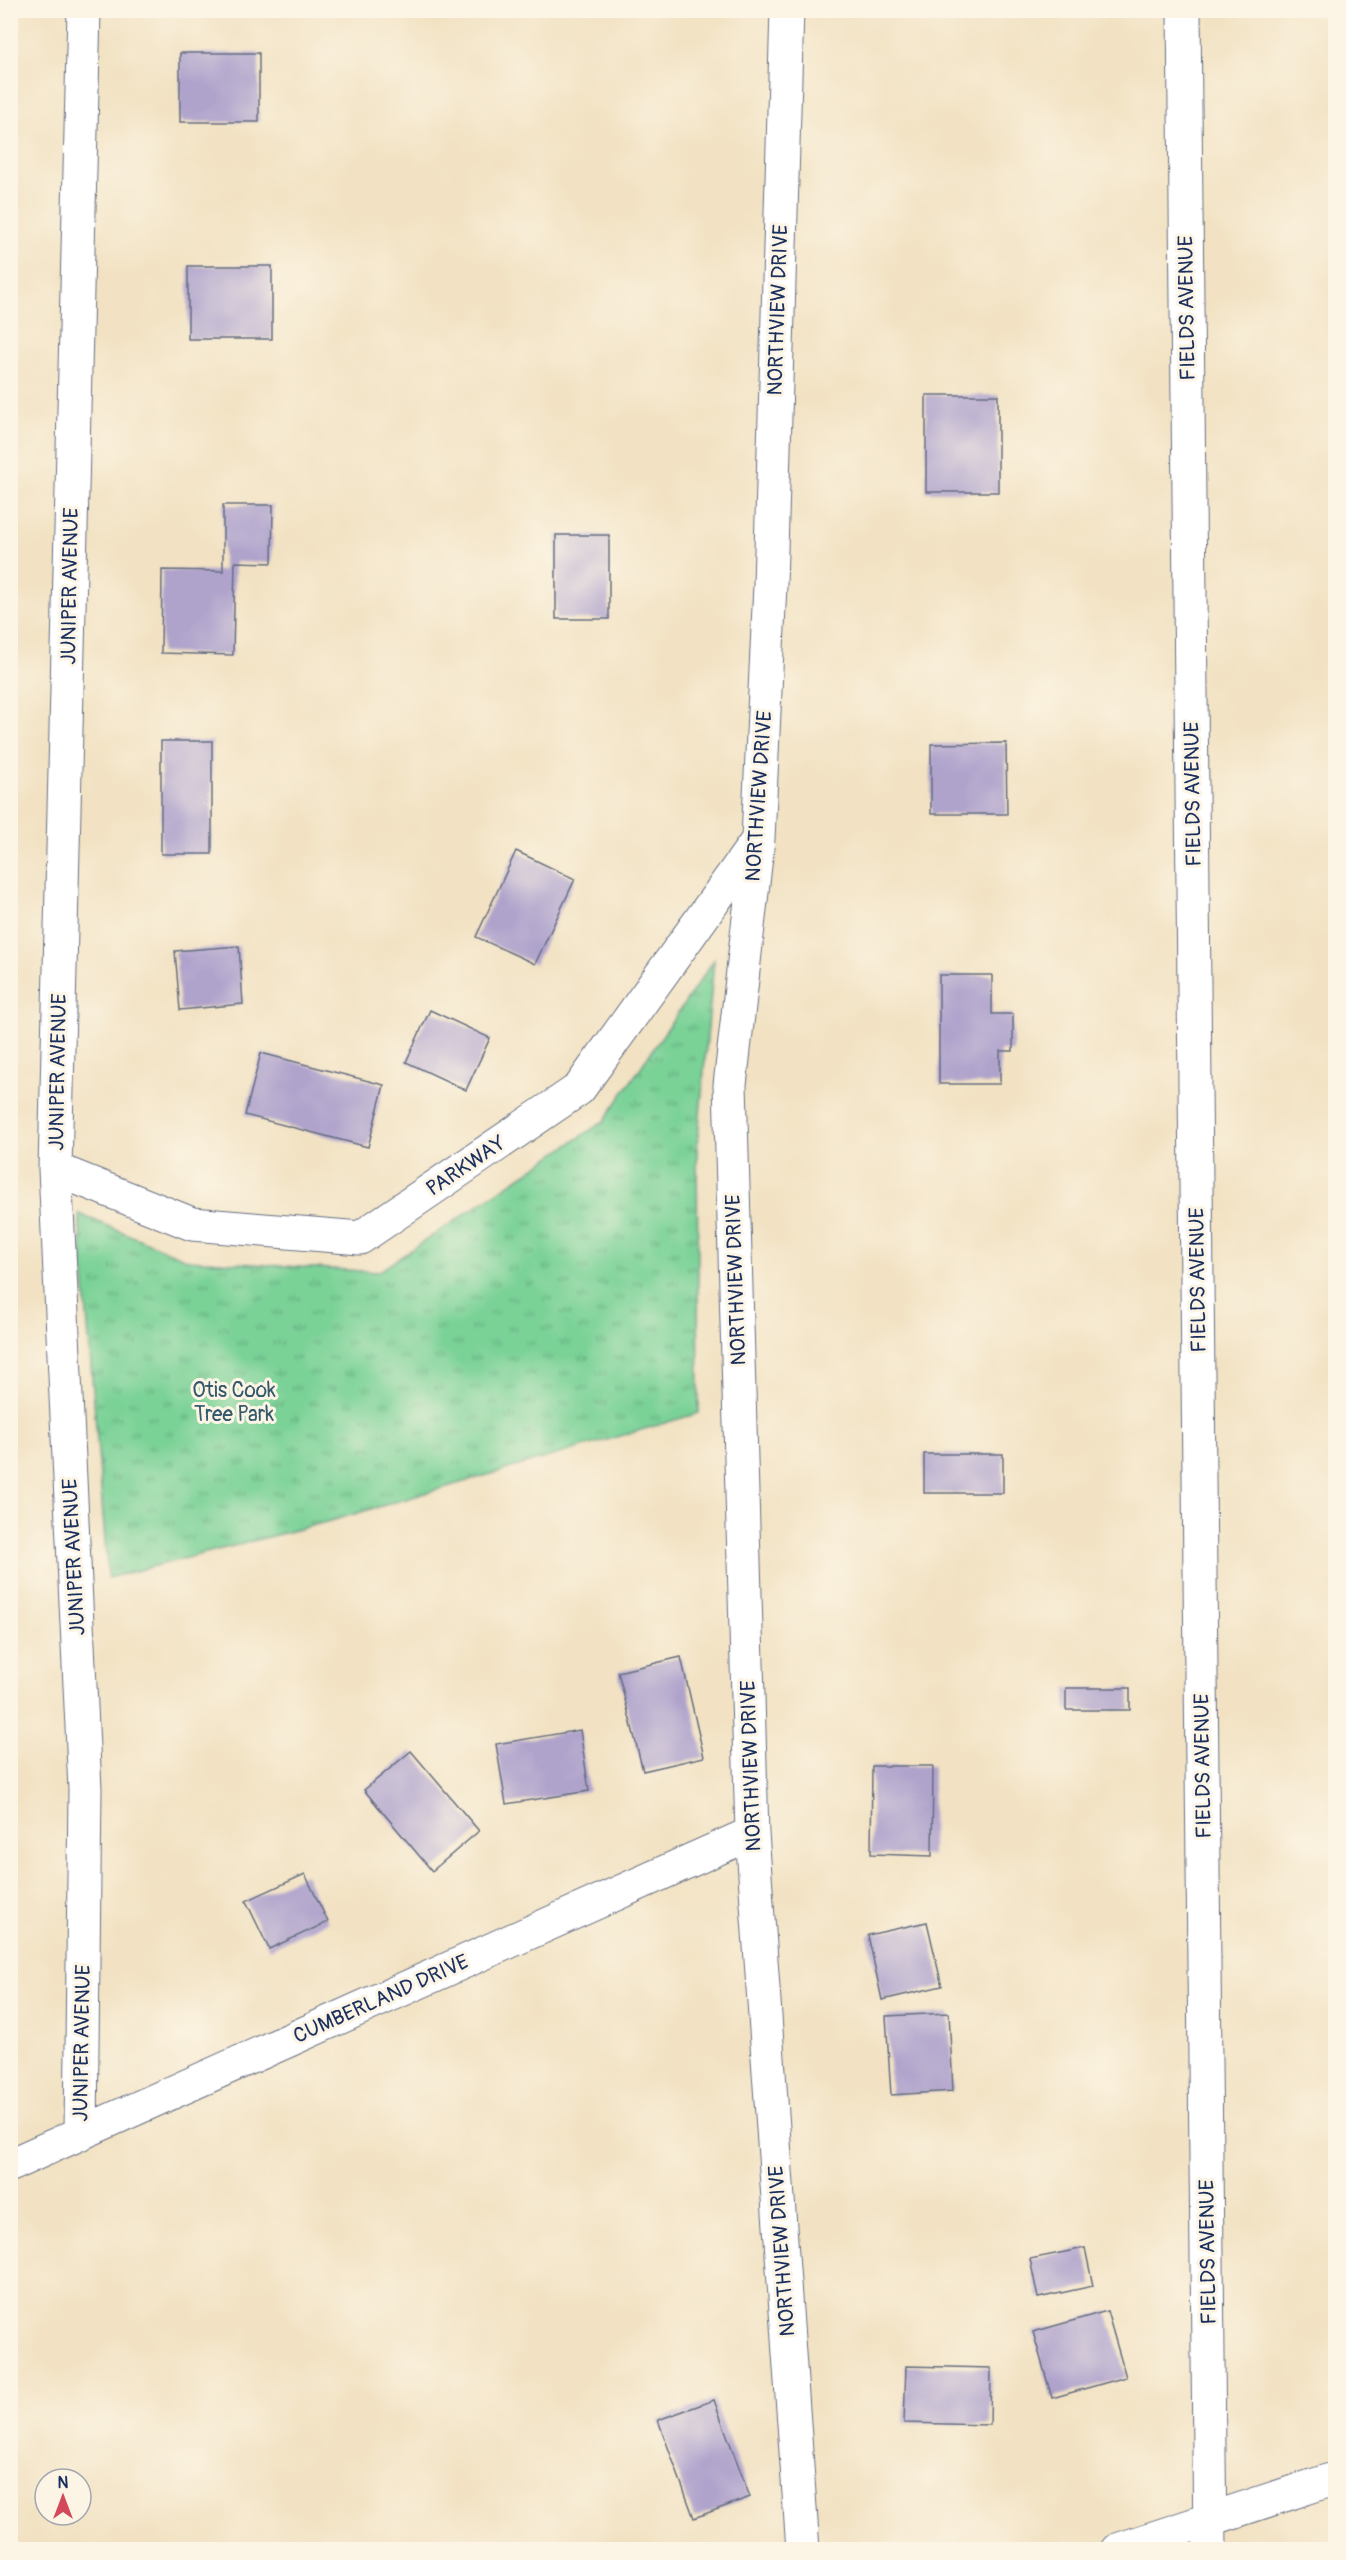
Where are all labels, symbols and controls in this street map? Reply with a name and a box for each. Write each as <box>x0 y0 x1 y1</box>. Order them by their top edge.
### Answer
street label: NORTHVIEW DRIVE <box>762 224 794 396</box>
street label: FIELDS AVENUE <box>1172 235 1202 381</box>
street label: JUNIPER AVENUE <box>55 507 85 665</box>
street label: NORTHVIEW DRIVE <box>740 710 778 882</box>
street label: FIELDS AVENUE <box>1178 721 1208 867</box>
street label: JUNIPER AVENUE <box>43 993 73 1151</box>
street label: PARKWAY <box>421 1130 511 1202</box>
street label: NORTHVIEW DRIVE <box>720 1194 752 1366</box>
street label: FIELDS AVENUE <box>1183 1207 1213 1353</box>
park label: Otis Cook Tree Park <box>192 1377 276 1428</box>
street label: JUNIPER AVENUE <box>56 1478 92 1636</box>
street label: NORTHVIEW DRIVE <box>735 1680 767 1852</box>
street label: FIELDS AVENUE <box>1188 1693 1218 1839</box>
street label: CUMBERLAND DRIVE <box>289 1948 473 2050</box>
street label: JUNIPER AVENUE <box>67 1964 97 2122</box>
street label: NORTHVIEW DRIVE <box>763 2165 801 2337</box>
street label: FIELDS AVENUE <box>1193 2179 1223 2325</box>
north arrow <box>33 2467 93 2527</box>
text: N <box>58 2473 69 2493</box>

